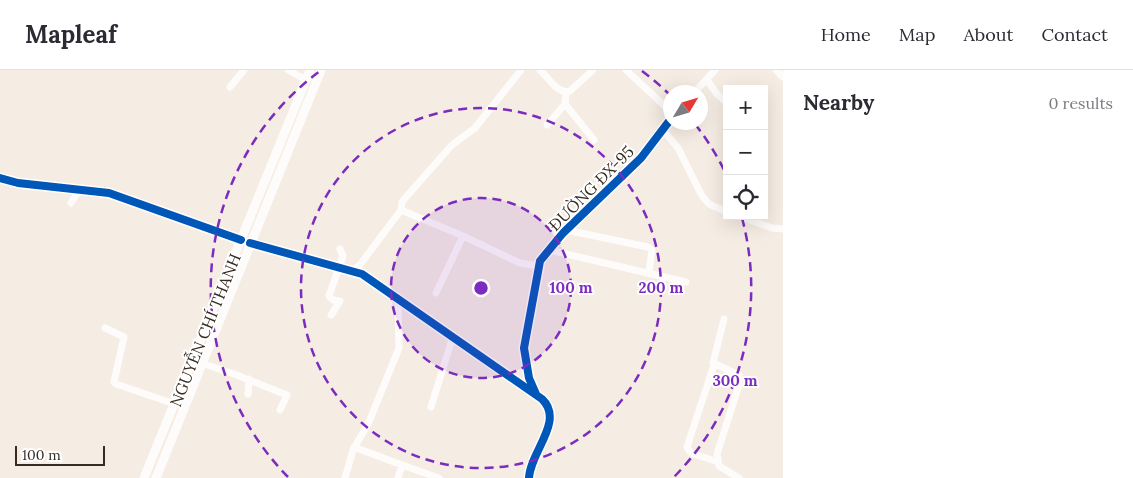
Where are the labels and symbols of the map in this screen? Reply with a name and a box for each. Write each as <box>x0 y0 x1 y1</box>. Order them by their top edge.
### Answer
north arrow <box>663 85 708 130</box>
street label: ĐƯỜNG ĐX-95 <box>544 141 638 235</box>
street label: NGUYỄN CHÍ THANH <box>165 250 245 410</box>
text: 100 m <box>550 278 593 297</box>
text: 200 m <box>639 278 684 297</box>
centre of rings <box>472 279 490 297</box>
text: 300 m <box>712 371 758 390</box>
scale bar <box>15 443 105 466</box>

